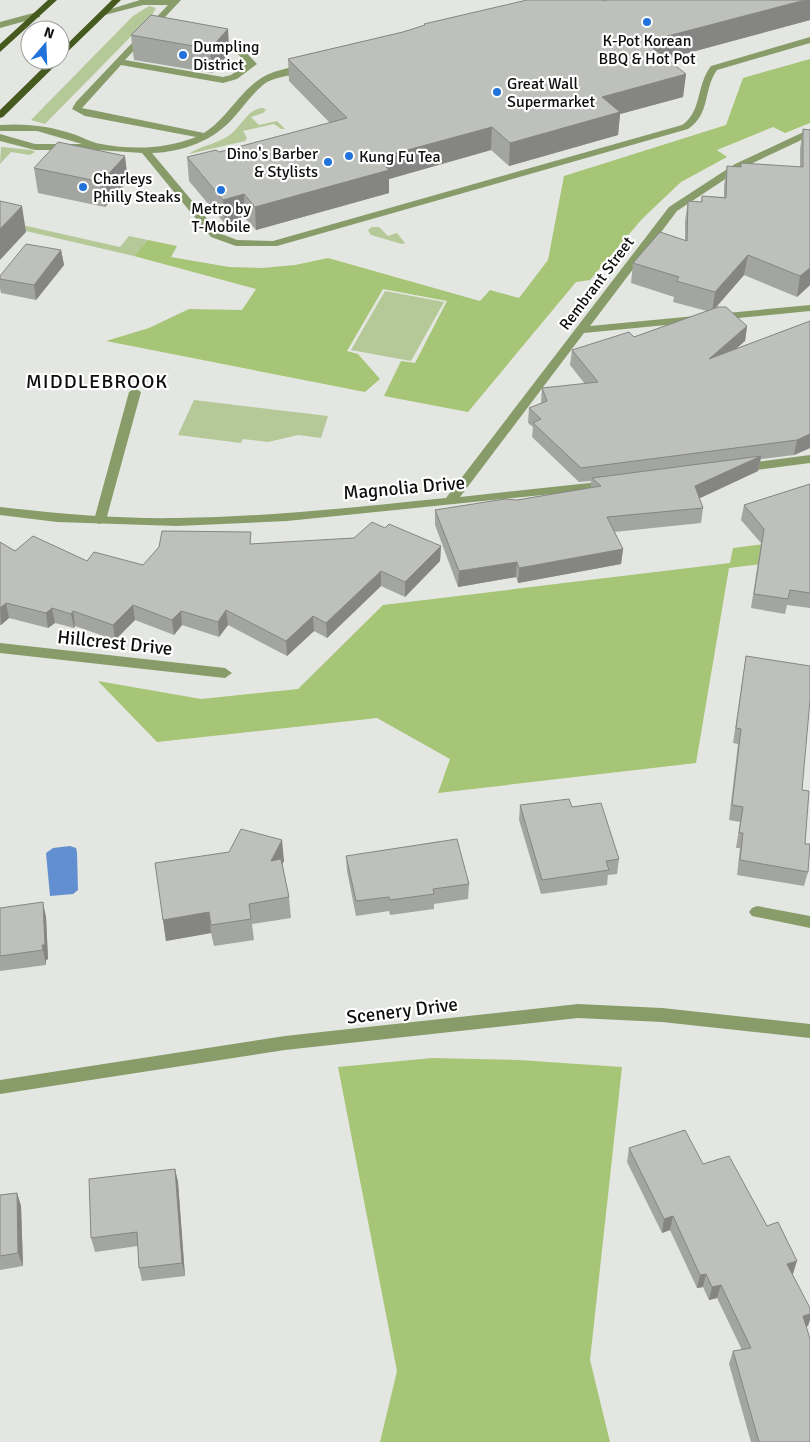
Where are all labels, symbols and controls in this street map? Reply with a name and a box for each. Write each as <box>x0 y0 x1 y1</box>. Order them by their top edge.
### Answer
marker: K-Pot Korean BBQ & Hot Pot <box>641 16 653 28</box>
north arrow <box>20 20 70 70</box>
text: N <box>42 24 56 43</box>
place label: K-Pot Korean BBQ & Hot Pot <box>598 31 696 69</box>
place label: Dumpling District <box>193 37 259 75</box>
marker: Dumpling District <box>177 49 189 61</box>
place label: Great Wall Supermarket <box>507 74 595 112</box>
marker: Great Wall Supermarket <box>491 86 503 98</box>
place label: Dino's Barber & Stylists <box>226 144 318 182</box>
place label: Kung Fu Tea <box>359 147 441 167</box>
marker: Kung Fu Tea <box>343 150 355 162</box>
marker: Dino's Barber & Stylists <box>322 156 334 168</box>
place label: Charleys Philly Steaks <box>93 169 181 207</box>
marker: Charleys Philly Steaks <box>77 181 89 193</box>
marker: Metro by T-Mobile <box>215 184 227 196</box>
place label: Metro by T-Mobile <box>191 199 251 237</box>
street label: Rembrant Street <box>555 233 639 334</box>
district label: MIDDLEBROOK <box>26 369 168 394</box>
street label: Magnolia Drive <box>342 471 466 505</box>
street label: Hillcrest Drive <box>56 625 174 661</box>
street label: Scenery Drive <box>345 992 459 1030</box>

